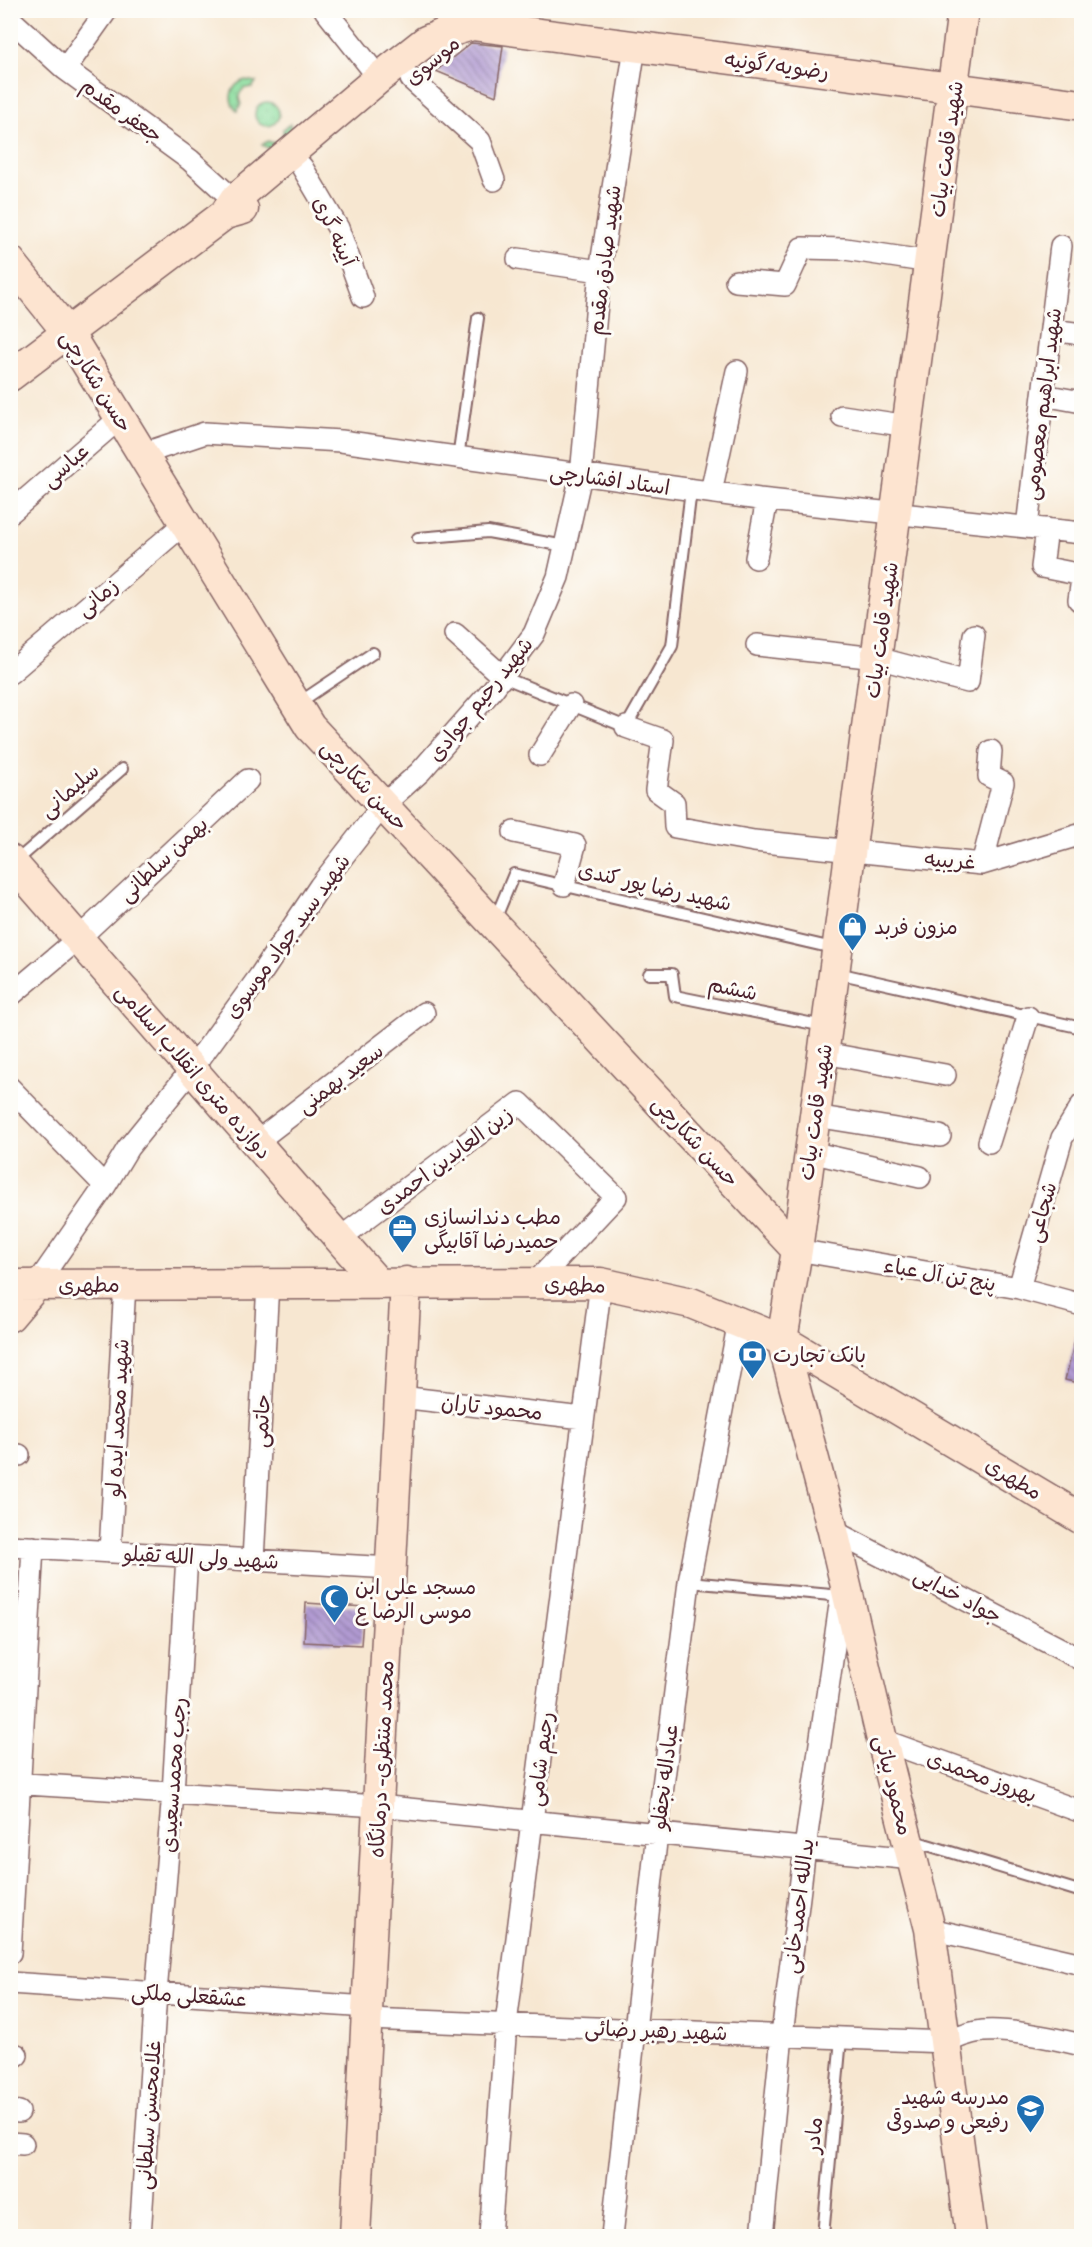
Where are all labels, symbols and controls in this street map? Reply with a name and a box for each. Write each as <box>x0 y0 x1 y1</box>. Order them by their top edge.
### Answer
street label: موسوی <box>399 30 465 91</box>
street label: رضویه/گونیه <box>723 46 831 85</box>
street label: جعفر مقدم <box>74 72 168 151</box>
street label: شهید قامت بیات <box>924 79 969 219</box>
street label: شهید صادق مقدم <box>582 184 630 337</box>
street label: آیینه گری <box>308 192 362 271</box>
street label: شهید ابراهیم معصومی <box>1018 306 1070 502</box>
street label: حسن شکارچی <box>54 325 138 438</box>
street label: عباسی <box>36 438 95 494</box>
street label: استاد افشارچی <box>548 458 672 502</box>
street label: شهید قامت بیات <box>859 560 904 700</box>
street label: زمانی <box>71 572 124 623</box>
street label: شهید رحیم جوادی <box>422 632 541 769</box>
street label: حسن شکارچی <box>315 734 414 837</box>
street label: سلیمانی <box>34 757 105 824</box>
street label: بهمن سلطانی <box>113 811 214 908</box>
street label: غریبیه <box>923 846 976 875</box>
street label: شهید سید جواد موسوی <box>219 849 356 1024</box>
street label: شهید رضا پور کندی <box>576 856 734 917</box>
shop icon: مزون فربد <box>837 910 869 952</box>
place label: مزون فربد <box>874 914 958 940</box>
street label: ششم <box>705 971 760 1009</box>
street label: دوازده متری انقلاب اسلامی <box>109 978 277 1165</box>
street label: سعید بهمنی <box>292 1038 389 1120</box>
street label: شهید قامت بیات <box>793 1042 838 1182</box>
street label: حسن شکارچی <box>646 1090 745 1193</box>
street label: زین العابدین احمدی <box>371 1101 517 1220</box>
street label: شجاعی <box>1020 1179 1063 1246</box>
place label: مطب دندانسازی حمیدرضا آقابیگی <box>424 1204 561 1255</box>
office icon: مطب دندانسازی حمیدرضا آقابیگی <box>387 1212 419 1254</box>
street label: پنج تن آل عباء <box>882 1252 998 1298</box>
street label: مطهری <box>544 1270 606 1298</box>
street label: مطهری <box>58 1272 120 1297</box>
street label: شهید محمد ایده لو <box>100 1338 136 1499</box>
bank icon: بانک تجارت <box>736 1338 768 1380</box>
place label: بانک تجارت <box>773 1342 866 1368</box>
street label: محمود تاران <box>440 1389 544 1426</box>
street label: حاتمی <box>247 1393 277 1449</box>
street label: مطهری <box>981 1451 1047 1505</box>
street label: شهید ولی الله تقیلو <box>121 1540 280 1576</box>
street label: جواد خدایی <box>909 1562 1006 1630</box>
place label: مسجد علی ابن موسی الرضا ع <box>355 1574 476 1626</box>
mosque icon: مسجد علی ابن موسی الرضا ع <box>318 1582 350 1624</box>
street label: محمد منتظری- درمانگاه <box>363 1660 399 1858</box>
street label: رجب محمدسعیدی <box>155 1696 192 1854</box>
street label: رحیم شامی <box>522 1710 562 1808</box>
street label: عباداله نجفلو <box>645 1723 685 1832</box>
street label: محمود بیاتی <box>868 1732 919 1838</box>
street label: بهروز محمدی <box>923 1745 1040 1808</box>
street label: یدالله احمدخانی <box>777 1837 821 1975</box>
street label: عشقعلی ملکی <box>130 1978 248 2014</box>
street label: شهید رهبر رضائی <box>584 2015 728 2047</box>
street label: غلامحسن سلطانی <box>130 2039 168 2191</box>
place label: مدرسه شهید رفیعی و صدوقی <box>886 2084 1009 2135</box>
school or university icon: مدرسه شهید رفیعی و صدوقی <box>1014 2092 1046 2134</box>
street label: مادر <box>799 2116 827 2156</box>

